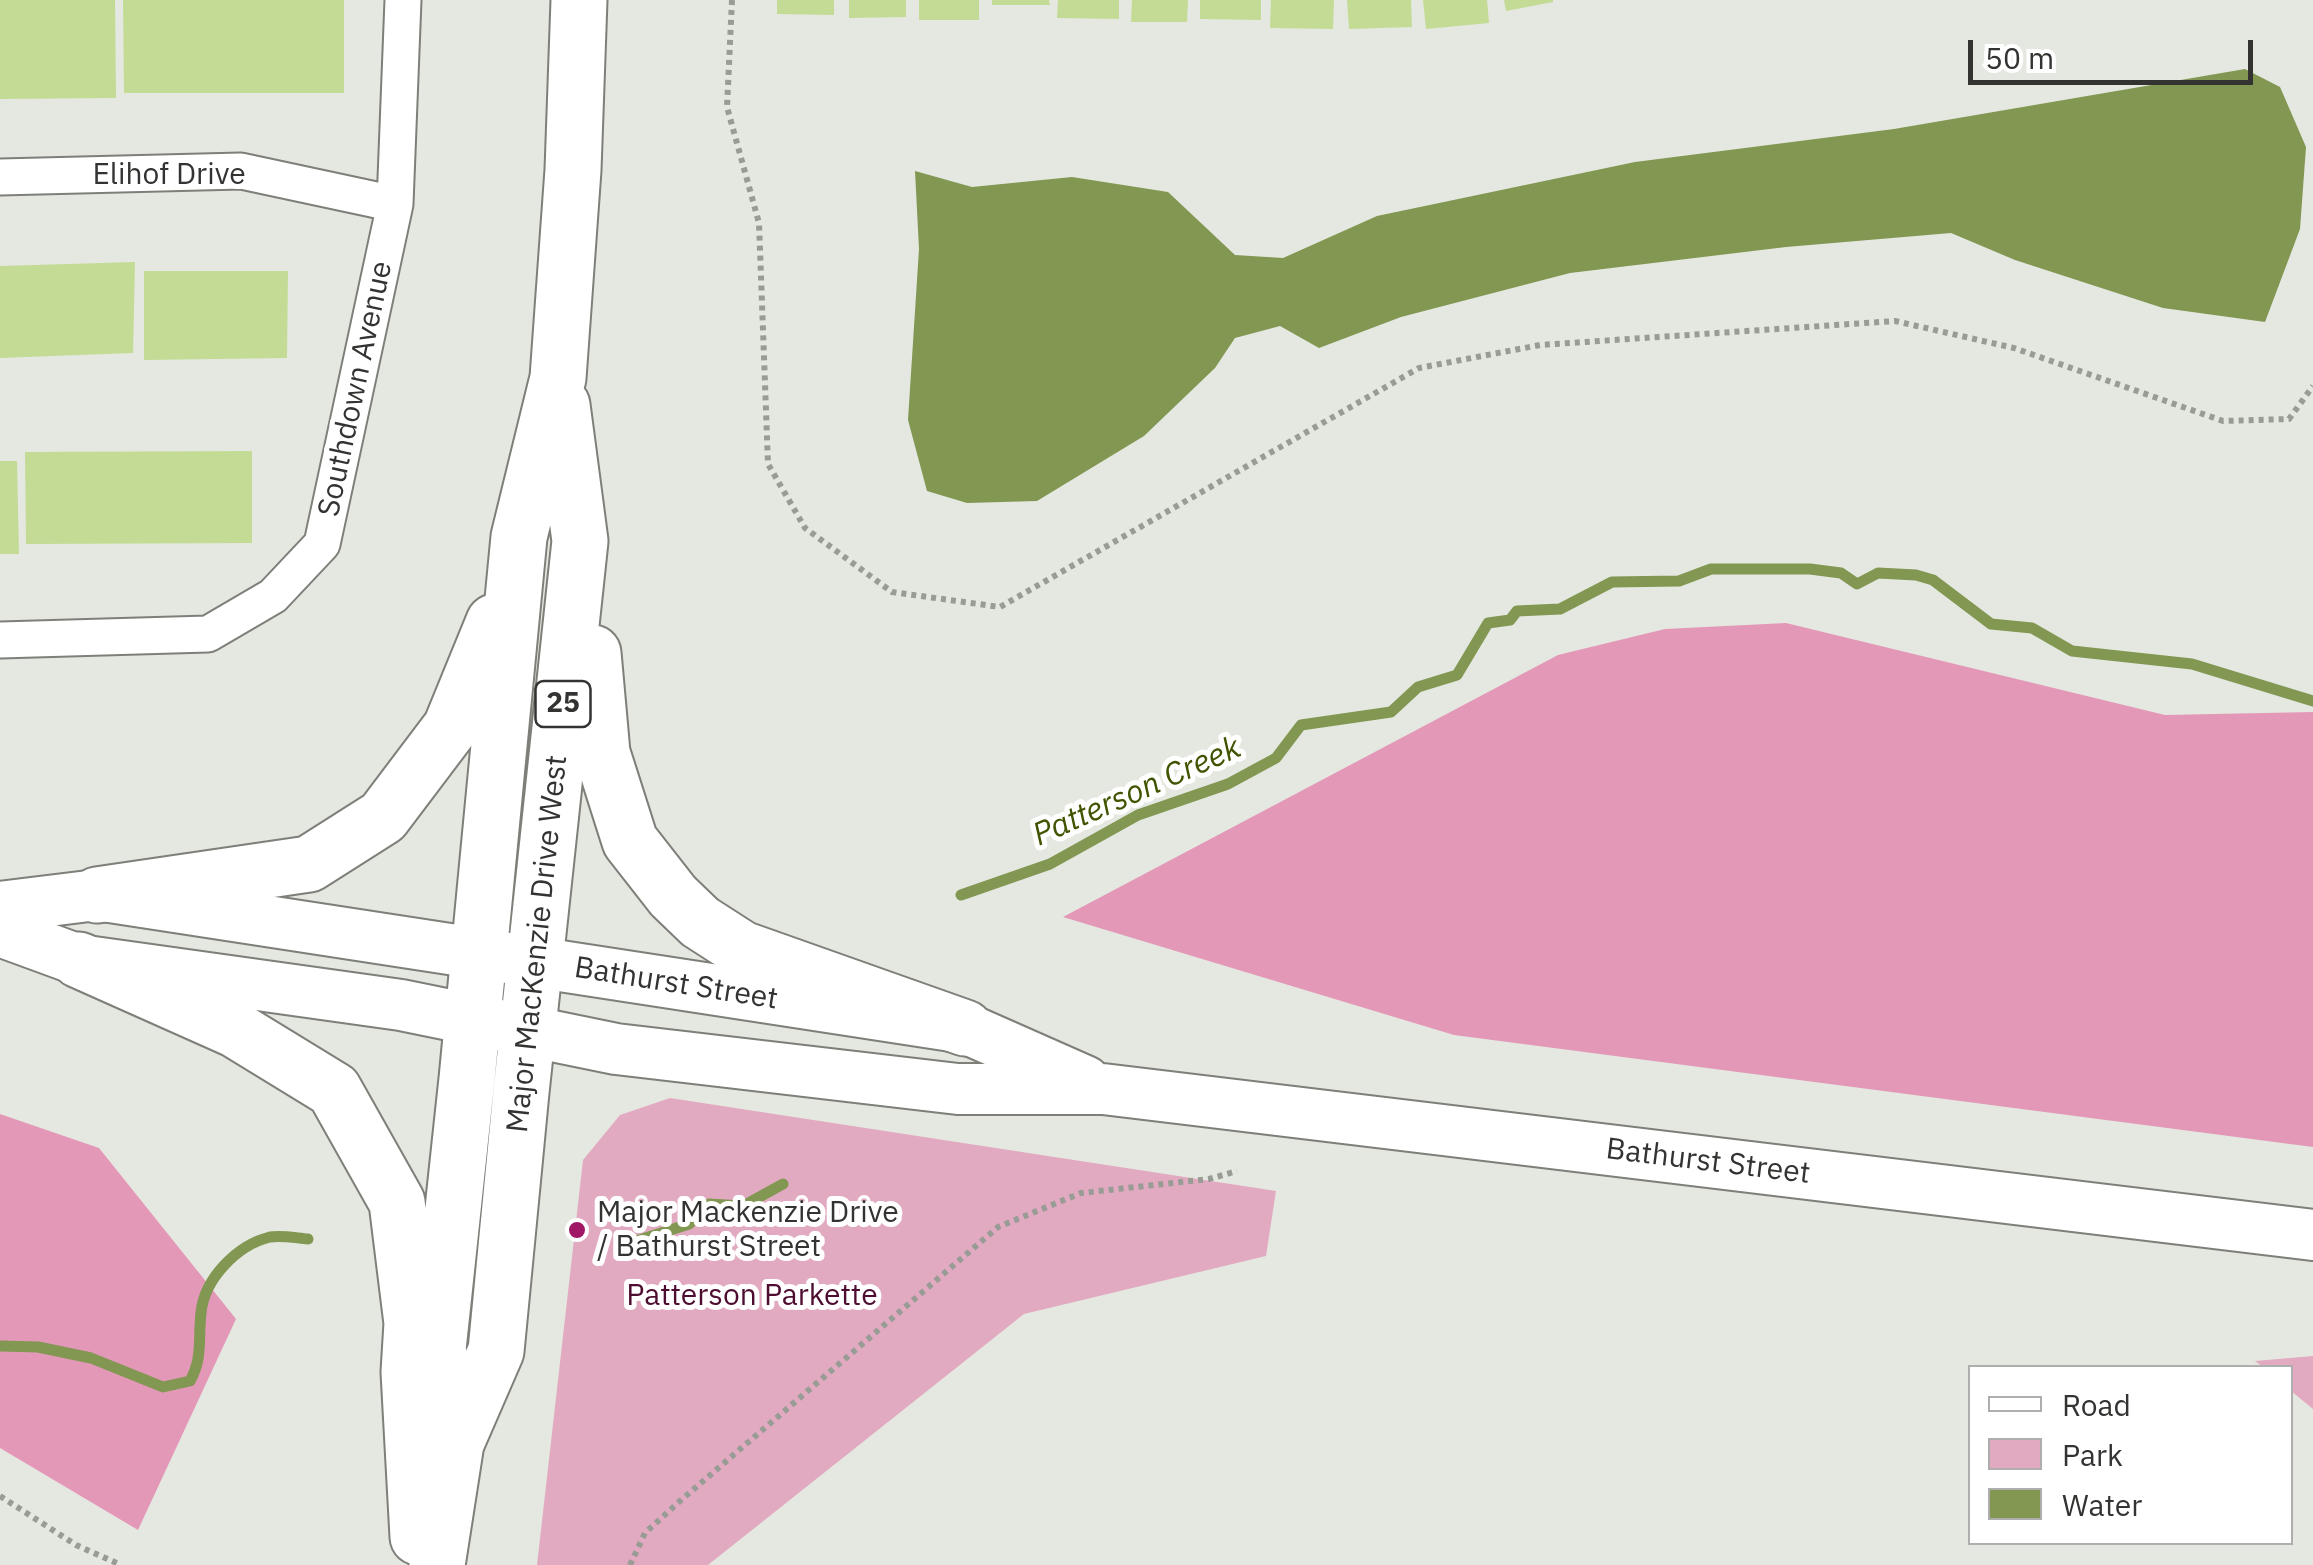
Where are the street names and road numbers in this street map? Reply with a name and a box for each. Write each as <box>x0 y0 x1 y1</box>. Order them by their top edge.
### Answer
street label: Elihof Drive <box>92 157 246 193</box>
street label: Southdown Avenue <box>311 258 401 520</box>
road number: 25 <box>536 681 590 727</box>
street label: Major MacKenzie Drive West <box>500 753 576 1135</box>
street label: Bathurst Street <box>572 950 780 1018</box>
street label: Bathurst Street <box>1604 1132 1812 1192</box>

